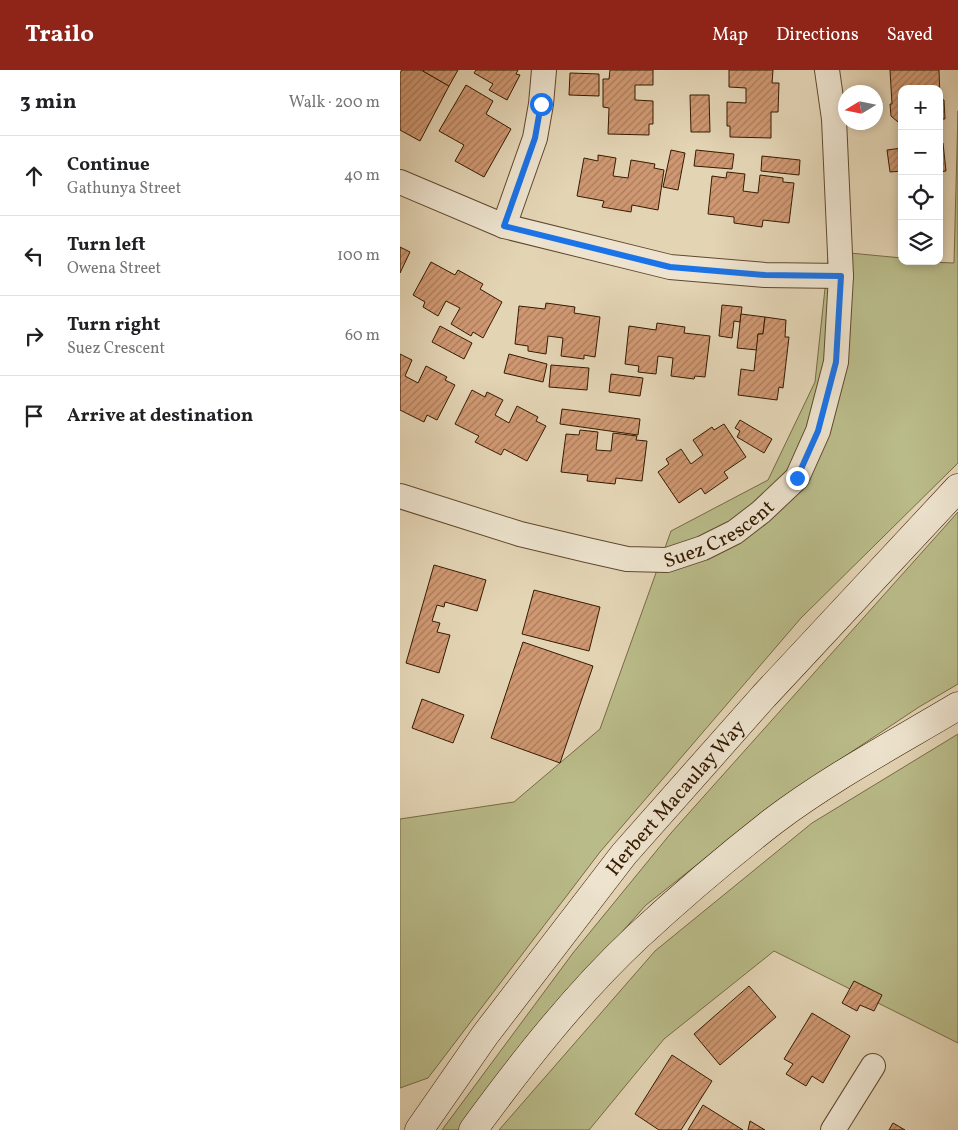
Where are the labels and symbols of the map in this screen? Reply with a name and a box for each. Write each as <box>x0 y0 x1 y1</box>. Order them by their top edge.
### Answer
north arrow <box>838 85 883 130</box>
route start <box>530 93 553 116</box>
route end <box>786 467 809 490</box>
street label: Suez Crescent <box>660 494 782 576</box>
street label: Herbert Macaulay Way <box>600 714 753 882</box>

